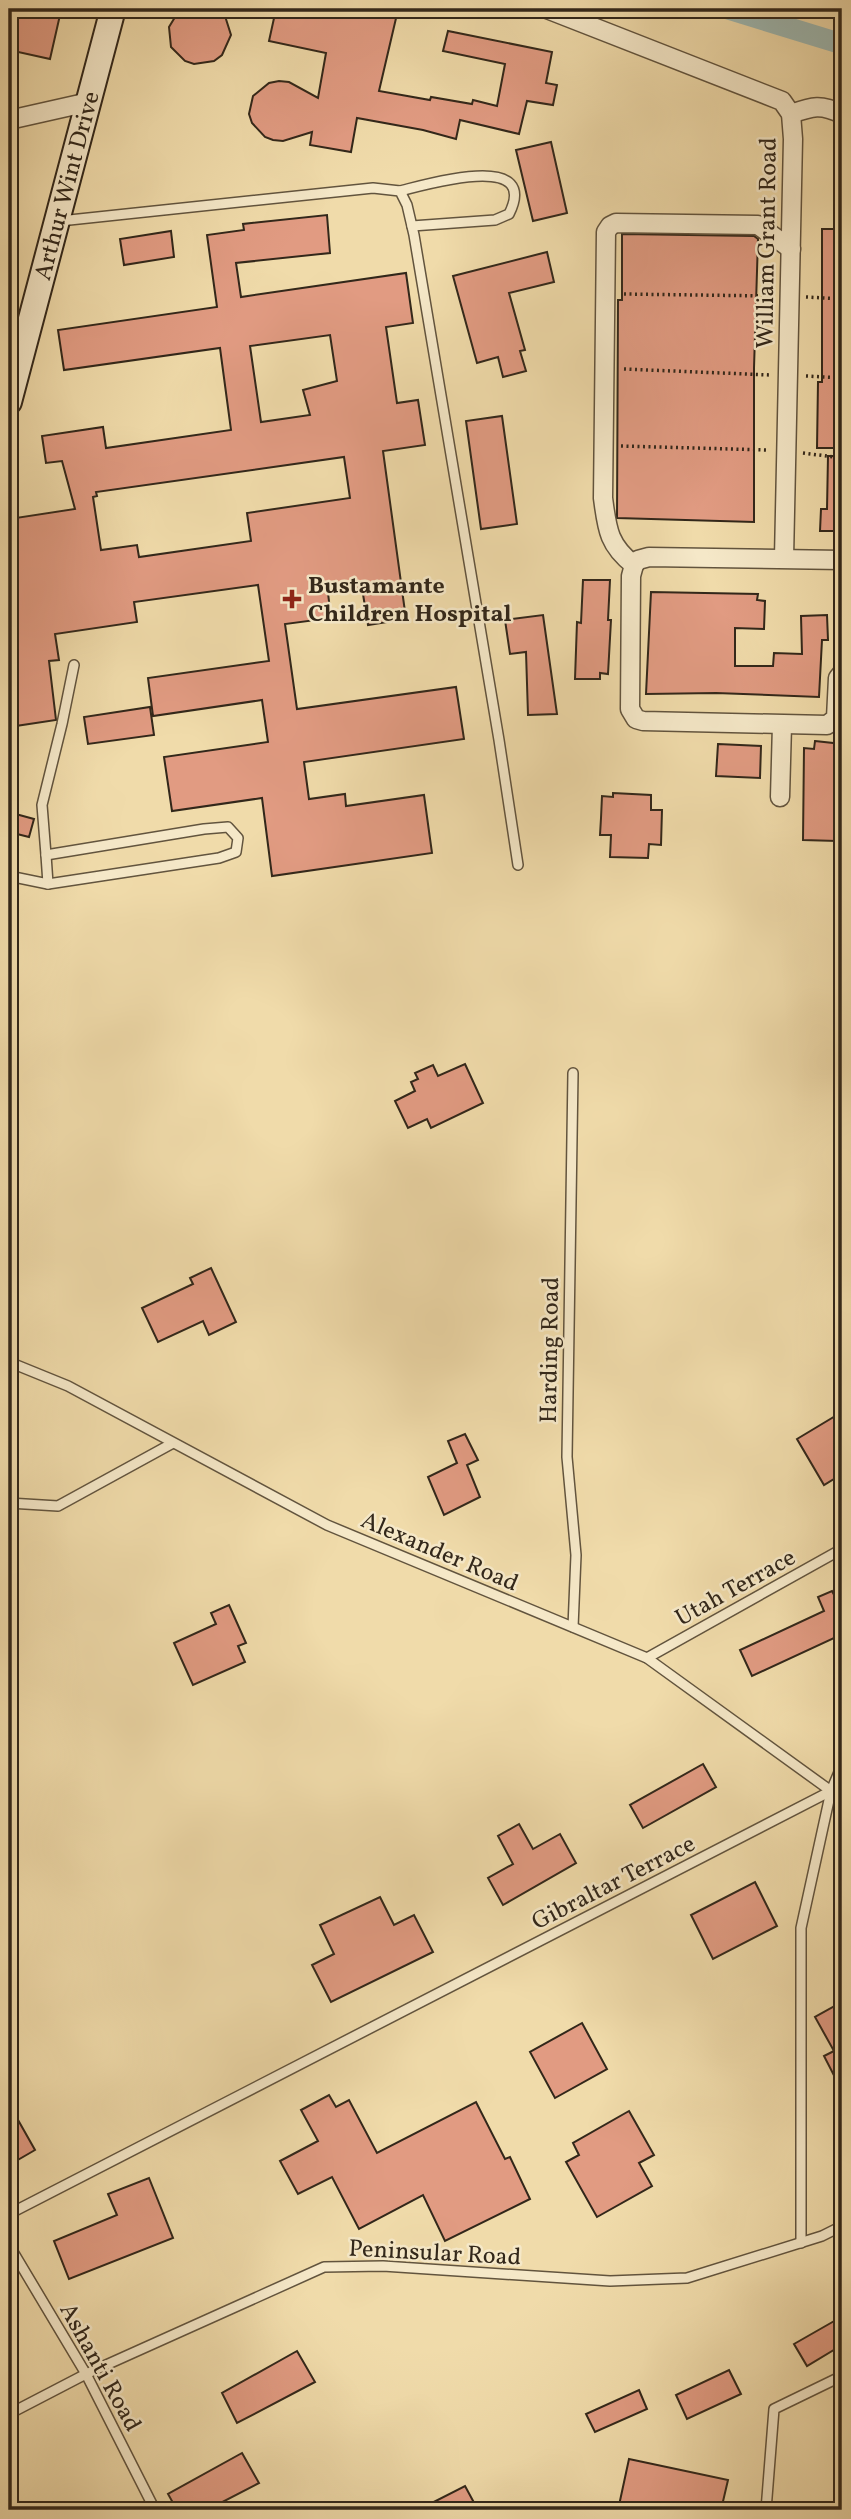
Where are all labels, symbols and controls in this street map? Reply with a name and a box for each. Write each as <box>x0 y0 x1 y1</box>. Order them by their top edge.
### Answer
street label: Arthur Wint Drive <box>27 88 110 284</box>
street label: William Grant Road <box>749 137 787 349</box>
place label: Bustamante Children Hospital <box>308 570 512 632</box>
marker: Bustamante Children Hospital <box>282 589 302 609</box>
street label: Harding Road <box>533 1277 569 1424</box>
street label: Alexander Road <box>355 1504 523 1601</box>
street label: Utah Terrace <box>670 1542 802 1636</box>
street label: Gibraltar Terrace <box>526 1828 702 1940</box>
street label: Peninsular Road <box>348 2233 522 2275</box>
street label: Ashanti Road <box>50 2297 149 2438</box>

